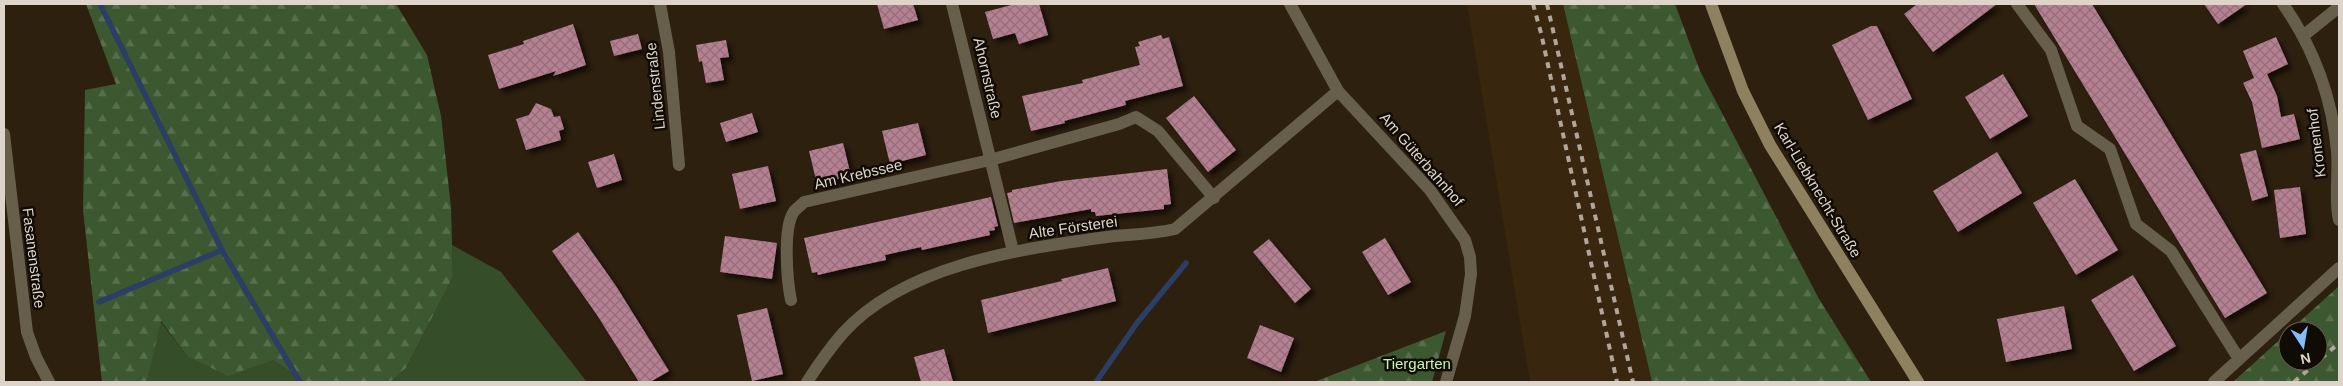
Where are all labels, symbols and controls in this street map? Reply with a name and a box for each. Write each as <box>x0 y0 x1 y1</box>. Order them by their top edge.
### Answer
street label: Ahornstraße <box>970 36 1006 120</box>
street label: Lindenstraße <box>642 42 668 130</box>
street label: Kronenhof <box>2303 107 2329 178</box>
street label: Am Güterbahnhof <box>1377 109 1468 210</box>
street label: Karl-Liebknecht-Straße <box>1771 120 1865 260</box>
street label: Am Krebssee <box>812 156 904 192</box>
street label: Fasanenstraße <box>19 207 49 309</box>
street label: Alte Försterei <box>1028 212 1118 242</box>
north arrow <box>2278 321 2328 371</box>
text: N <box>2299 350 2312 368</box>
park label: Tiergarten <box>1383 355 1451 372</box>

